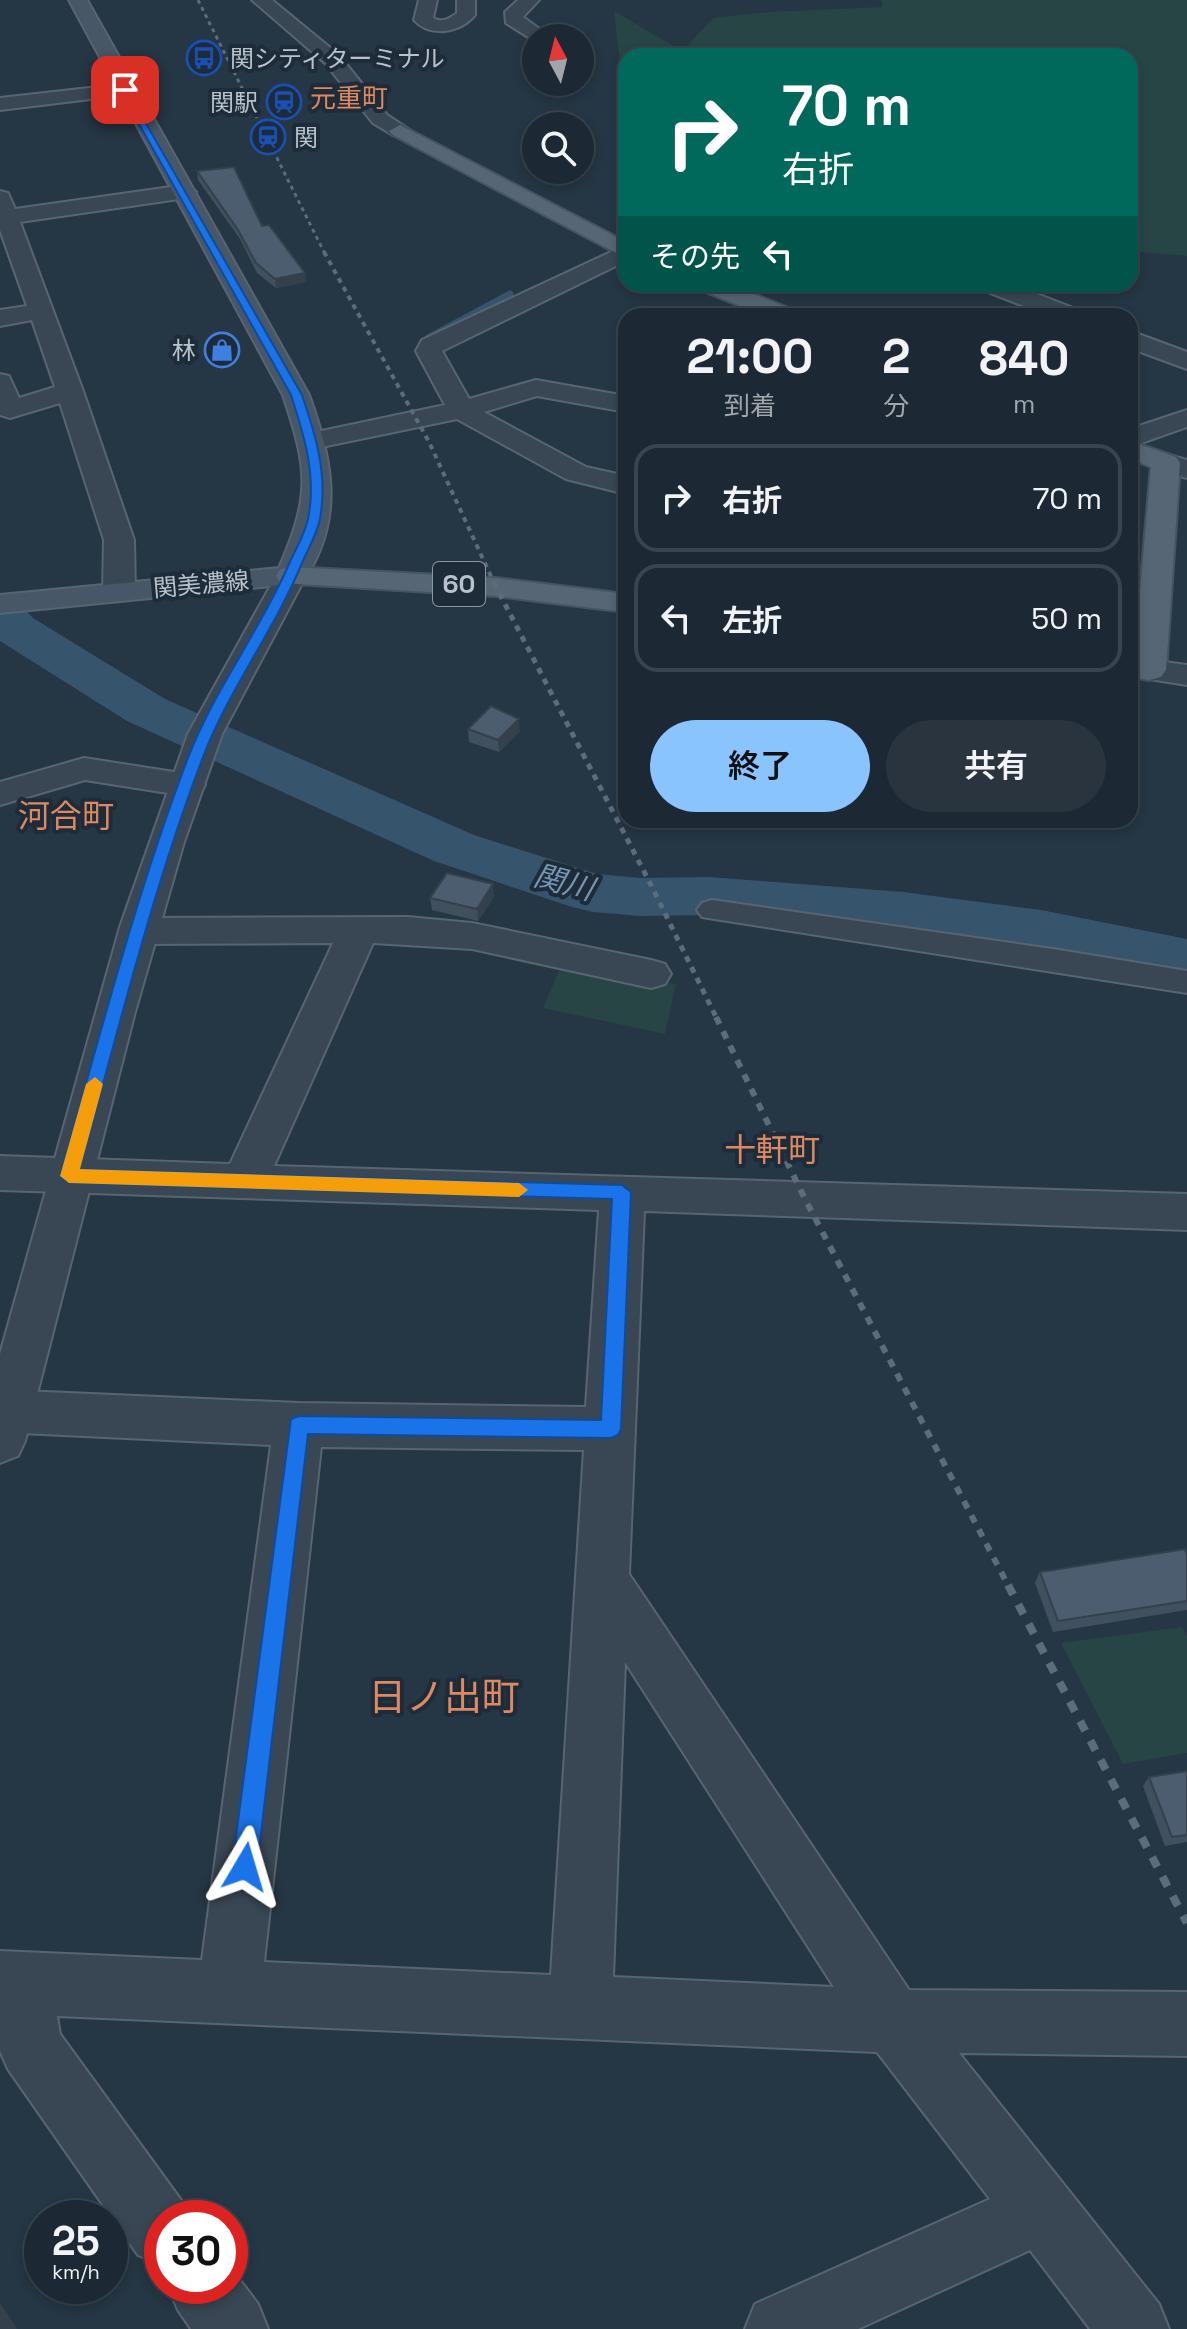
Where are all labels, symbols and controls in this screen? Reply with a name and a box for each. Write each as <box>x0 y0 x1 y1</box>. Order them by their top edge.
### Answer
north arrow <box>522 24 594 96</box>
map controls <box>522 24 594 184</box>
bus stop icon: 関シティターミナル <box>185 39 223 77</box>
place label: 関シティターミナル <box>230 43 445 74</box>
pin <box>91 56 159 124</box>
icon: arrive <box>103 68 147 112</box>
text: 70 m <box>782 70 911 141</box>
icon: right <box>650 80 754 184</box>
district label: 元重町 <box>310 81 388 115</box>
station icon: 関駅 <box>265 83 303 121</box>
place label: 関駅 <box>210 87 258 118</box>
button: search <box>522 112 594 184</box>
station icon: 関 <box>249 118 287 156</box>
place label: 関 <box>294 122 318 153</box>
text: 右折 <box>782 147 854 193</box>
icon: left <box>756 232 800 276</box>
text: その先 <box>650 237 740 276</box>
text: 21:00 <box>687 326 813 387</box>
text: 2 <box>882 326 910 387</box>
text: 840 <box>979 328 1069 389</box>
shop icon: 林 <box>203 331 241 369</box>
place label: 林 <box>172 335 196 366</box>
text: m <box>1013 387 1035 421</box>
text: 到着 <box>724 389 776 423</box>
text: 分 <box>883 389 909 423</box>
icon: right <box>654 476 698 520</box>
text: 70 m <box>1033 479 1102 518</box>
text: 右折 <box>722 481 782 520</box>
road number: 60 <box>433 562 485 606</box>
street label: 関美濃線 <box>152 564 250 604</box>
icon: left <box>654 596 698 640</box>
text: 50 m <box>1031 599 1102 638</box>
text: 左折 <box>722 601 782 640</box>
button: 終了 <box>650 720 870 812</box>
button: 共有 <box>886 720 1106 812</box>
district label: 河合町 <box>18 796 114 836</box>
water label: 関川 <box>530 855 601 909</box>
district label: 十軒町 <box>724 1130 820 1170</box>
district label: 日ノ出町 <box>368 1673 520 1721</box>
position arrow <box>203 1825 287 1909</box>
speed limit sign: 30 <box>144 2200 248 2304</box>
text: 25 <box>52 2216 100 2267</box>
text: km/h <box>52 2259 100 2285</box>

